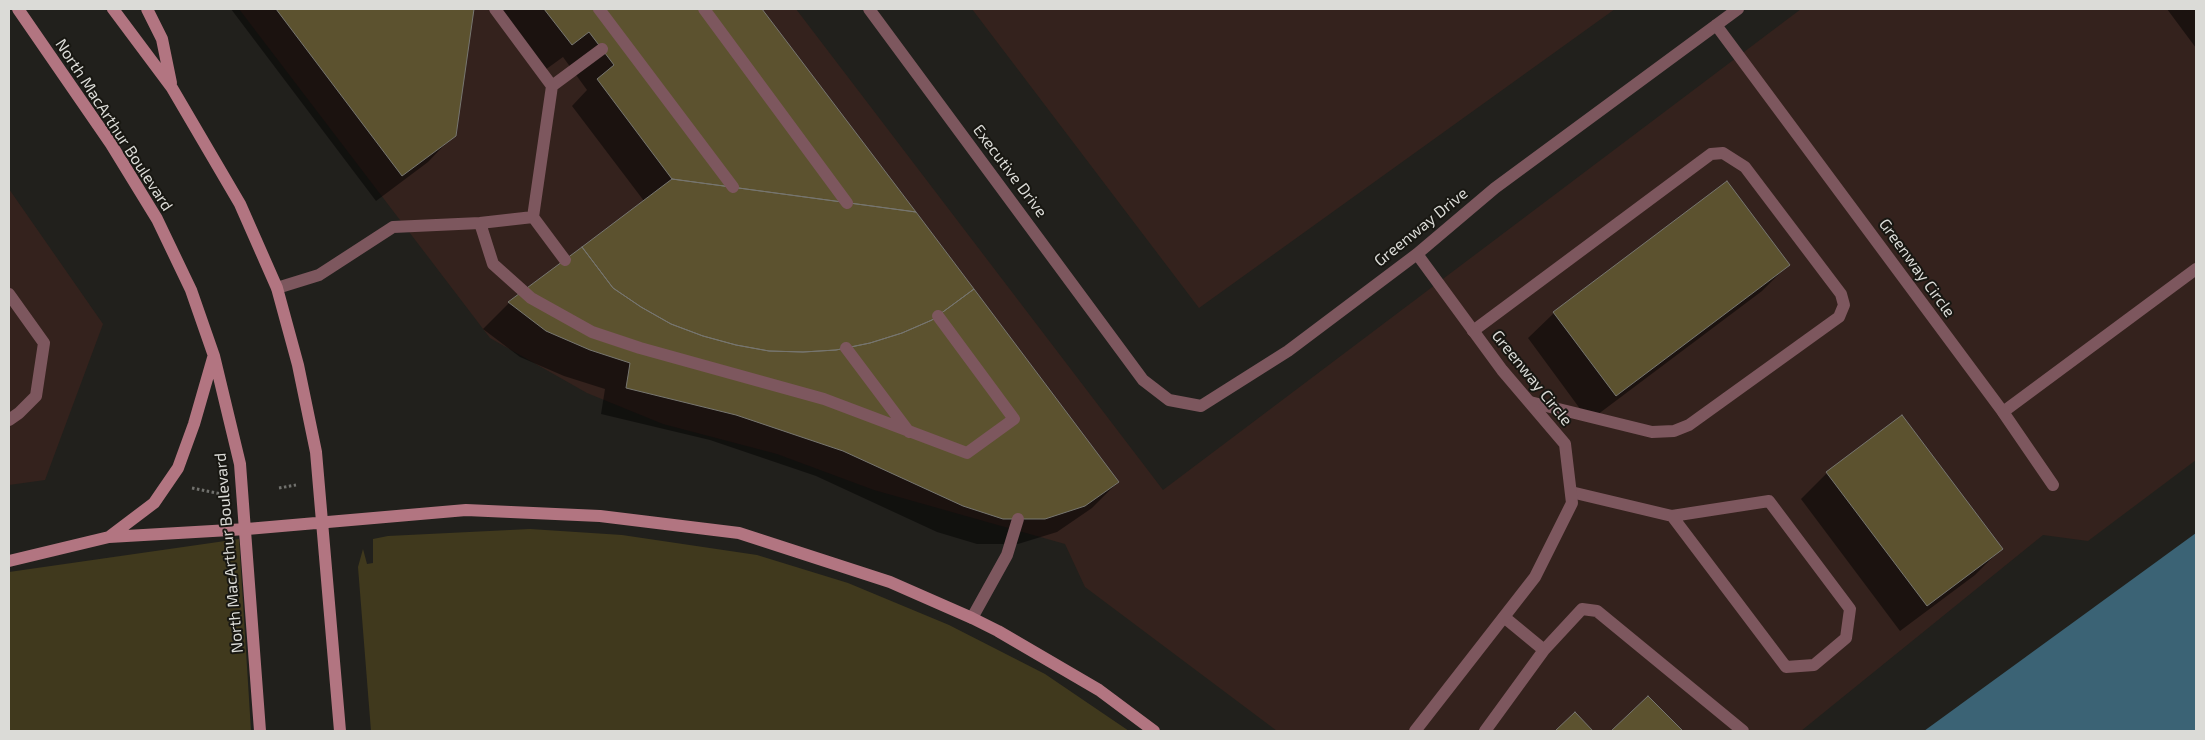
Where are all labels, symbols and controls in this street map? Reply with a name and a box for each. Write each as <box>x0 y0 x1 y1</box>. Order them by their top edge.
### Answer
street label: North MacArthur Boulevard <box>51 35 177 215</box>
street label: Executive Drive <box>969 121 1051 221</box>
street label: Greenway Drive <box>1370 183 1472 271</box>
street label: Greenway Circle <box>1875 215 1959 321</box>
street label: Greenway Circle <box>1488 326 1576 430</box>
street label: North MacArthur Boulevard <box>211 452 247 654</box>

